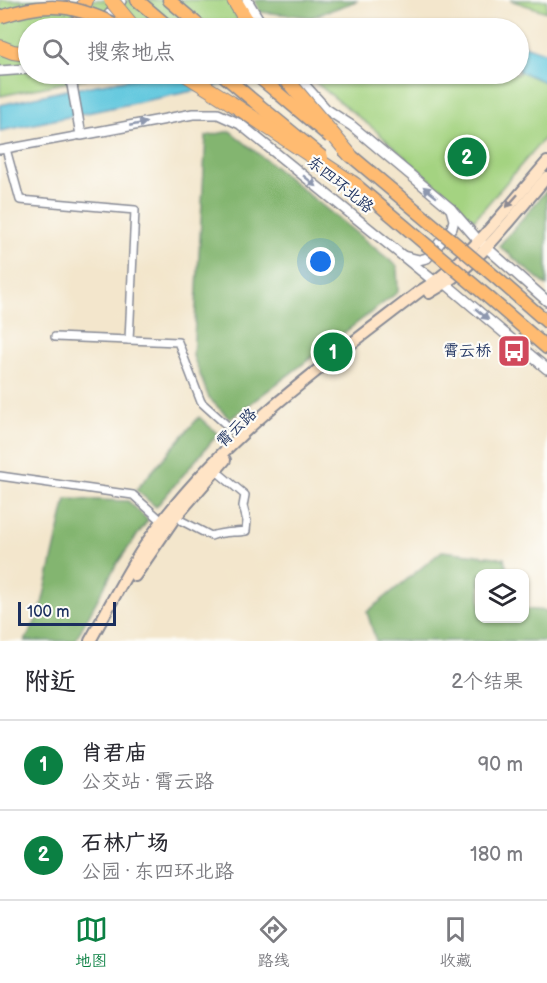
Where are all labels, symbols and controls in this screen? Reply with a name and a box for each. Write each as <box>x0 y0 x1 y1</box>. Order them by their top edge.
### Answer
search box <box>18 18 529 84</box>
icon: search <box>39 35 72 68</box>
text: 搜索地点 <box>87 39 175 66</box>
one-way arrow <box>129 119 148 128</box>
pin: 2 <box>448 134 486 180</box>
street label: 东四环北路 <box>303 152 377 218</box>
one-way arrow <box>302 175 318 188</box>
one-way arrow <box>422 185 438 198</box>
one-way arrow <box>506 193 519 209</box>
your location <box>306 247 335 276</box>
one-way arrow <box>474 307 489 320</box>
pin: 1 <box>314 330 352 374</box>
bus stop icon: 霄云桥 <box>496 333 532 369</box>
place label: 霄云桥 <box>443 342 491 361</box>
street label: 霄云路 <box>213 404 261 452</box>
map controls <box>475 569 529 623</box>
button: layers <box>475 569 529 623</box>
scale bar <box>18 599 116 626</box>
text: 100 m <box>27 603 70 622</box>
text: 附近 <box>24 667 76 698</box>
text: 2个结果 <box>451 670 523 694</box>
text: 肖君庙 <box>81 740 147 767</box>
text: 1 <box>39 753 48 777</box>
text: 90 m <box>478 753 523 777</box>
text: 公交站 · 霄云路 <box>81 770 214 794</box>
text: 石林广场 <box>81 830 169 857</box>
text: 2 <box>38 843 49 867</box>
text: 180 m <box>470 843 523 867</box>
text: 公园 · 东四环北路 <box>81 860 234 884</box>
tab: 地图 <box>75 913 108 971</box>
tab: 路线 <box>257 913 290 971</box>
tab: 收藏 <box>439 913 472 971</box>

